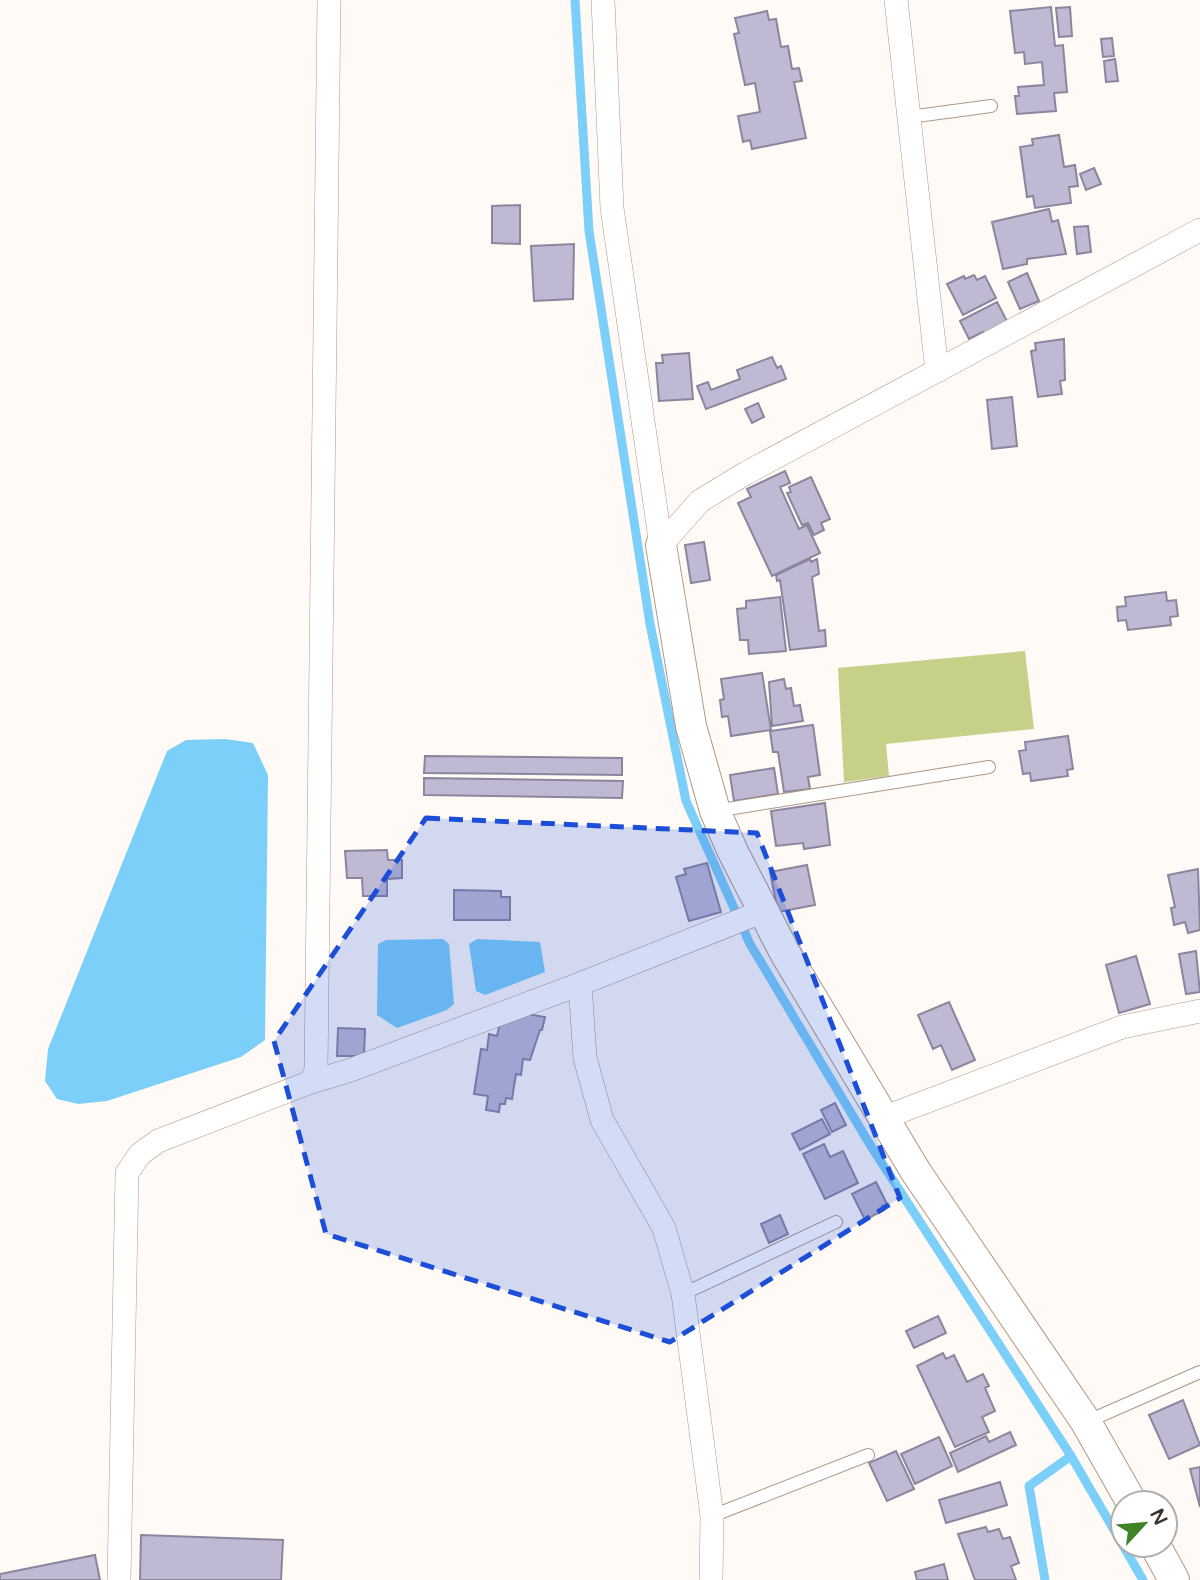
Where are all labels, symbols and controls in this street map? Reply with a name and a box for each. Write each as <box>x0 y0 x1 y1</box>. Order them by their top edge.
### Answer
north arrow <box>1109 1489 1179 1559</box>
text: N <box>1145 1505 1172 1529</box>

